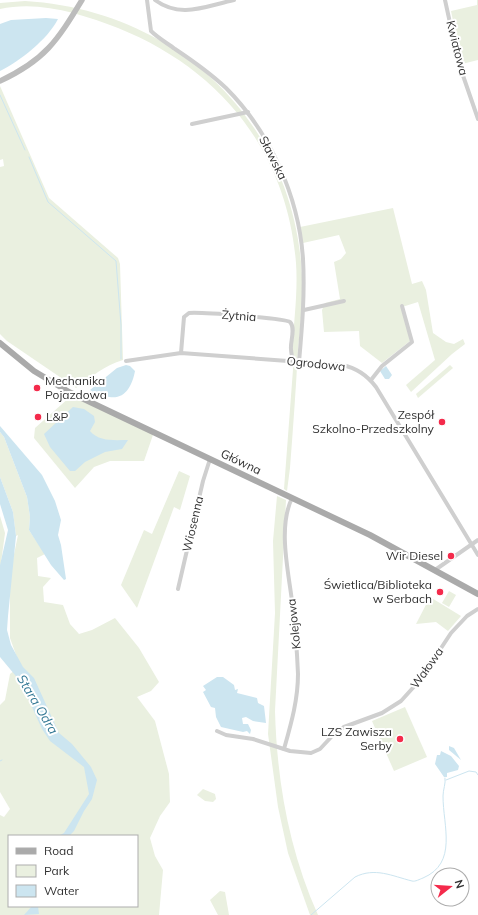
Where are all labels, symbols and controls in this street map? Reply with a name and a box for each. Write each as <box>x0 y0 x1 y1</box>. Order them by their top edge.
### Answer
street label: Kwiatowa <box>443 19 472 77</box>
street label: Sławska <box>256 133 291 182</box>
street label: Żytnia <box>221 307 257 324</box>
street label: Ogrodowa <box>286 353 346 374</box>
place label: Mechanika Pojazdowa <box>45 373 107 402</box>
marker: Mechanika Pojazdowa <box>32 383 42 393</box>
place label: Zespół Szkolno-Przedszkolny <box>312 407 435 436</box>
place label: L&P <box>46 409 69 424</box>
marker: L&P <box>33 412 43 422</box>
marker: Zespół Szkolno-Przedszkolny <box>437 417 447 427</box>
street label: Główna <box>219 446 264 477</box>
street label: Wiosenna <box>179 495 206 553</box>
place label: Wir Diesel <box>386 548 443 563</box>
marker: Wir Diesel <box>446 551 456 561</box>
place label: Świetlica/Biblioteka w Serbach <box>324 577 432 606</box>
marker: Świetlica/Biblioteka w Serbach <box>435 587 445 597</box>
street label: Kolejowa <box>283 598 304 650</box>
street label: Wałowa <box>407 644 446 691</box>
water label: Stara Odra <box>14 671 62 737</box>
place label: LZS Zawisza Serby <box>321 724 393 753</box>
marker: LZS Zawisza Serby <box>395 734 405 744</box>
legend <box>8 835 138 907</box>
text: Road <box>44 843 73 858</box>
text: Park <box>44 863 70 878</box>
north arrow <box>430 867 470 907</box>
text: N <box>452 878 467 890</box>
text: Water <box>44 883 80 898</box>

